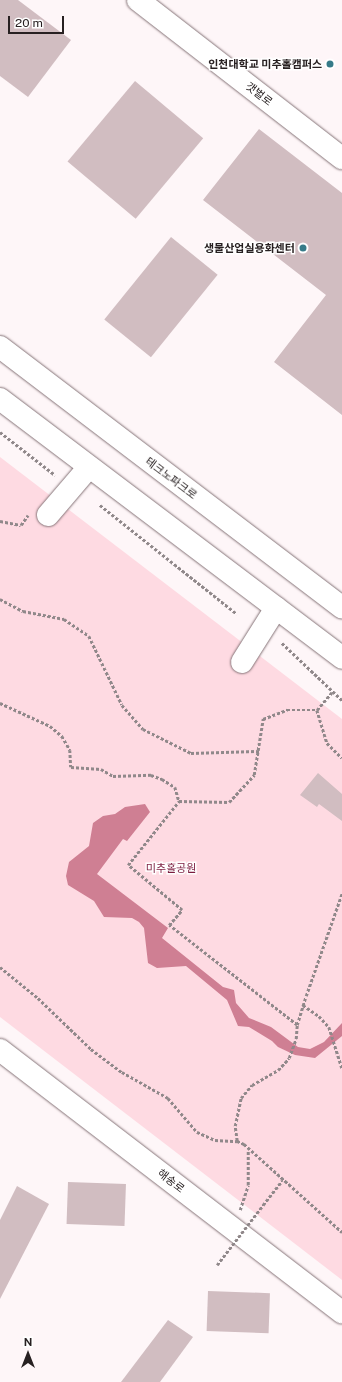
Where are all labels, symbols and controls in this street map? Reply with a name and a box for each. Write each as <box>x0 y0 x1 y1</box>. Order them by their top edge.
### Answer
scale bar <box>10 8 66 34</box>
text: 20 m <box>15 16 43 30</box>
place label: 인천대학교 미추홀캠퍼스 <box>208 57 322 71</box>
marker: 인천대학교 미추홀캠퍼스 <box>325 59 335 69</box>
street label: 갯벌로 <box>243 79 275 109</box>
place label: 생물산업실용화센터 <box>204 241 295 255</box>
marker: 생물산업실용화센터 <box>298 243 308 253</box>
street label: 테크노파크로 <box>143 454 199 502</box>
park label: 미추홀공원 <box>146 861 196 875</box>
street label: 해송로 <box>155 1166 187 1196</box>
north arrow <box>8 1334 48 1374</box>
text: N <box>24 1336 32 1348</box>

